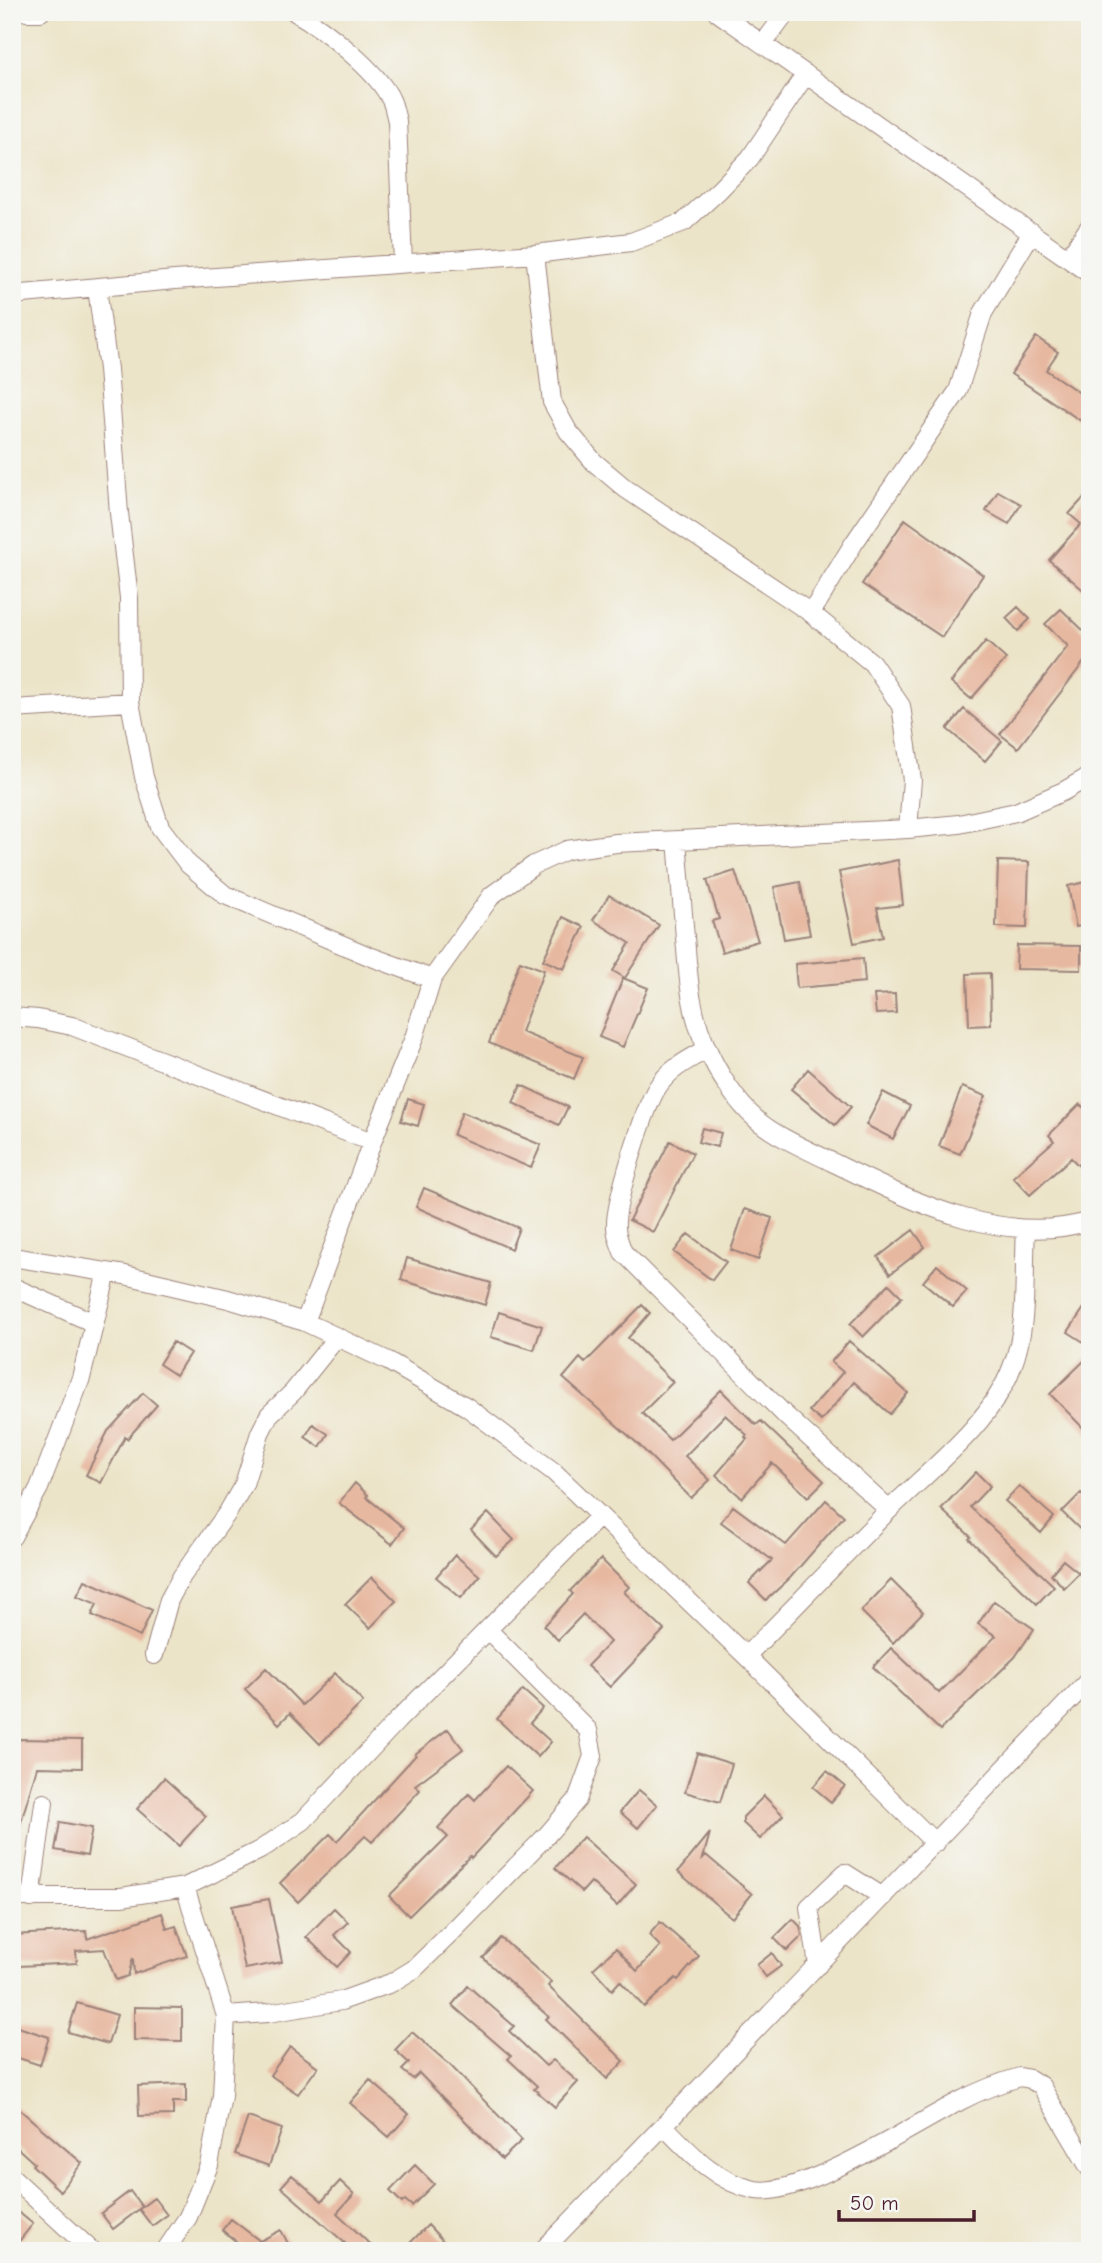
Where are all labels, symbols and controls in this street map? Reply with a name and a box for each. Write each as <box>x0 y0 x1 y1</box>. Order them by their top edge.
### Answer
scale bar <box>839 2179 974 2223</box>
text: 50 m <box>850 2191 899 2215</box>

